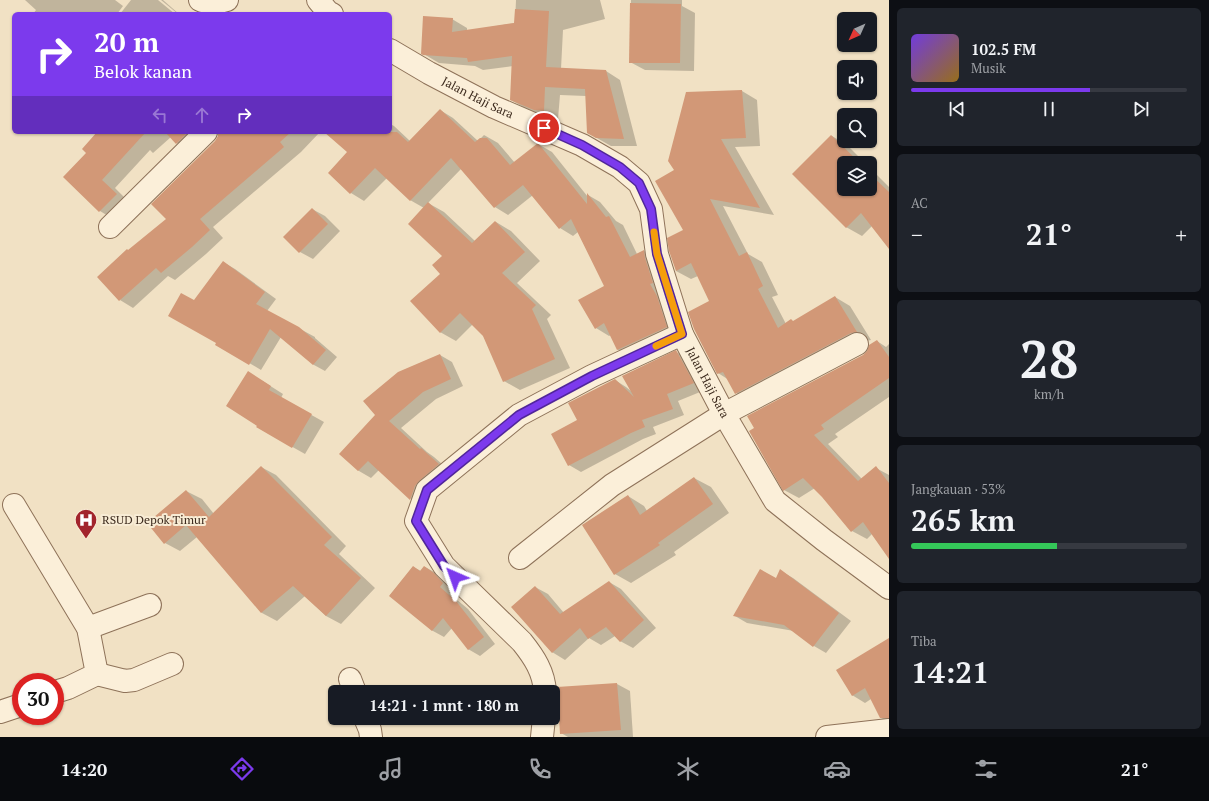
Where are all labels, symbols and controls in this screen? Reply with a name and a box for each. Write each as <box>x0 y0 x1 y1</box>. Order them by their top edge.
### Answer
north arrow <box>837 12 877 52</box>
map controls <box>837 12 877 196</box>
text: 20 m <box>94 23 159 60</box>
icon: right <box>28 28 80 80</box>
text: 102.5 FM <box>971 39 1036 59</box>
text: Belok kanan <box>94 59 192 83</box>
text: Musik <box>971 59 1006 77</box>
button: sound <box>837 60 877 100</box>
street label: Jalan Haji Sara <box>440 73 516 121</box>
icon: previous <box>946 98 968 120</box>
icon: pause <box>1038 98 1060 120</box>
icon: next <box>1130 98 1152 120</box>
icon: left <box>149 104 171 126</box>
icon: ahead <box>191 104 213 126</box>
icon: right <box>233 104 255 126</box>
button: search <box>837 108 877 148</box>
pin <box>527 111 561 145</box>
icon: arrive <box>533 117 555 139</box>
button: layers <box>837 156 877 196</box>
text: AC <box>911 194 928 212</box>
text: 21° <box>1026 214 1072 254</box>
text: − <box>911 220 923 249</box>
text: + <box>1175 220 1187 249</box>
text: 28 <box>1020 324 1078 393</box>
street label: Jalan Haji Sara <box>683 344 733 421</box>
text: km/h <box>1034 385 1064 403</box>
text: Jangkauan · 53% <box>911 480 1005 498</box>
text: 265 km <box>911 500 1015 540</box>
hospital icon: RSUD Depok Timur <box>73 507 99 540</box>
place label: RSUD Depok Timur <box>102 512 206 527</box>
position arrow <box>434 556 476 598</box>
text: Tiba <box>911 632 937 650</box>
text: 14:21 <box>911 652 989 692</box>
speed limit sign: 30 <box>12 673 64 725</box>
text: 14:21 · 1 mnt · 180 m <box>369 695 519 715</box>
icon: directions <box>228 755 256 783</box>
icon: music <box>377 755 405 783</box>
icon: phone <box>526 755 554 783</box>
icon: climate <box>674 755 702 783</box>
icon: car <box>823 755 851 783</box>
icon: filters <box>972 755 1000 783</box>
text: 14:20 <box>60 757 107 781</box>
text: 21° <box>1121 757 1149 781</box>

